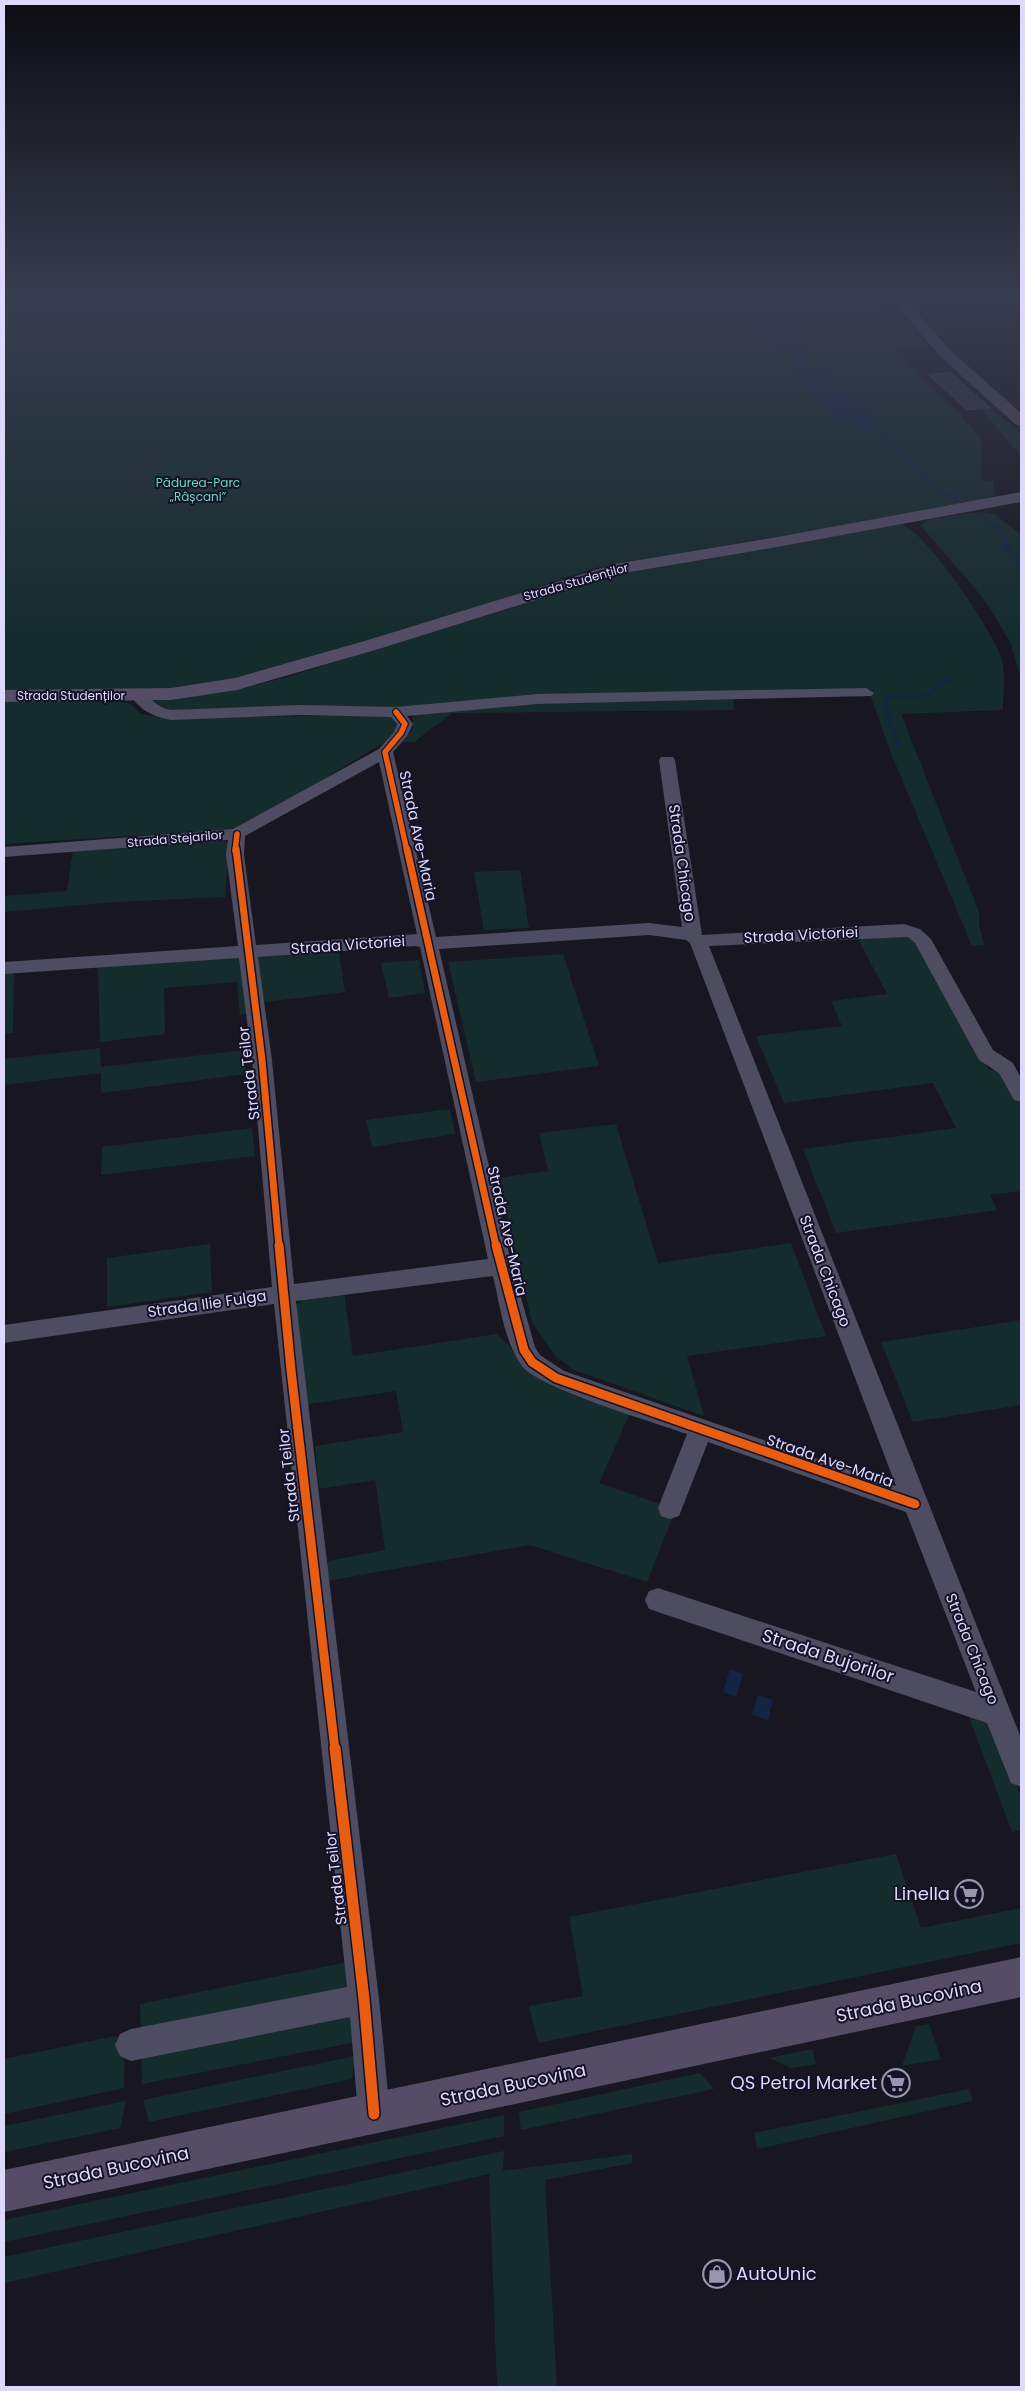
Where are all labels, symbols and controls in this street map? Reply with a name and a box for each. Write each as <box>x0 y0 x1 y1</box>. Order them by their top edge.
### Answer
park label: Pădurea-Parc „Râșcani” <box>156 474 240 505</box>
street label: Strada Studenților <box>522 558 631 605</box>
street label: Strada Studenților <box>17 687 126 704</box>
street label: Strada Ave-Maria <box>394 769 443 903</box>
street label: Strada Chicago <box>664 803 701 923</box>
street label: Strada Stejarilor <box>126 826 224 851</box>
street label: Strada Victoriei <box>743 921 859 948</box>
street label: Strada Victoriei <box>290 930 406 959</box>
street label: Strada Teilor <box>232 1025 265 1121</box>
street label: Strada Ave-Maria <box>482 1164 533 1298</box>
street label: Strada Chicago <box>794 1212 856 1330</box>
street label: Strada Ilie Fulga <box>146 1285 268 1322</box>
street label: Strada Teilor <box>272 1427 305 1523</box>
street label: Strada Ave-Maria <box>764 1429 896 1492</box>
street label: Strada Chicago <box>941 1590 1004 1708</box>
street label: Strada Bujorilor <box>759 1622 898 1689</box>
street label: Strada Teilor <box>319 1830 352 1926</box>
supermarket icon: Linella <box>954 1879 984 1909</box>
place label: Linella <box>894 1881 950 1906</box>
street label: Strada Bucovina <box>834 1973 984 2028</box>
street label: Strada Bucovina <box>438 2057 588 2112</box>
supermarket icon: QS Petrol Market <box>881 2068 911 2098</box>
place label: QS Petrol Market <box>730 2070 877 2095</box>
street label: Strada Bucovina <box>41 2140 191 2195</box>
shop icon: AutoUnic <box>702 2259 732 2289</box>
place label: AutoUnic <box>736 2261 817 2286</box>

